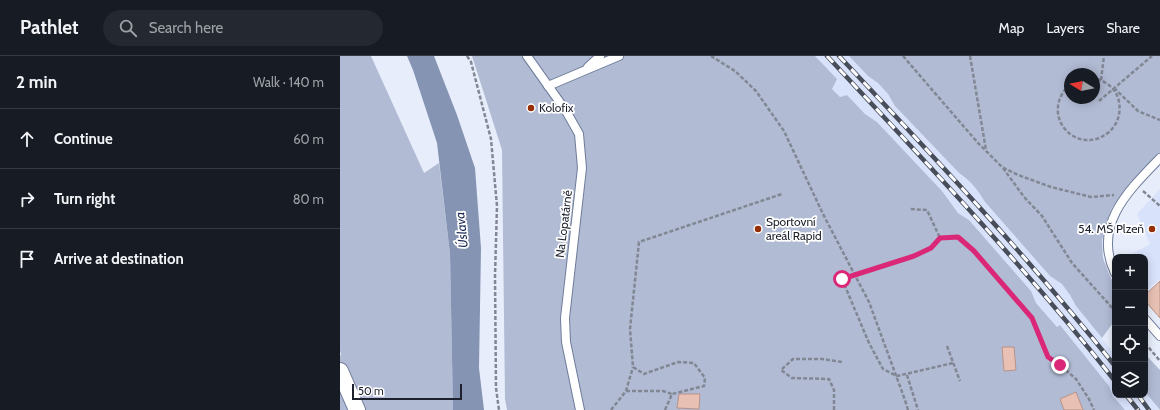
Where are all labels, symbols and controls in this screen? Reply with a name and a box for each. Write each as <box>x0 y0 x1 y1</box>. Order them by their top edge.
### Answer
search box <box>103 10 383 46</box>
text: Pathlet <box>20 16 79 39</box>
icon: search <box>117 17 139 39</box>
text: Search here <box>149 19 223 37</box>
text: Map <box>999 19 1024 37</box>
text: Layers <box>1046 19 1084 37</box>
text: Share <box>1106 19 1140 37</box>
north arrow <box>1064 68 1100 104</box>
text: 2 min <box>16 72 57 92</box>
text: Walk · 140 m <box>253 74 324 90</box>
place label: Kolofix <box>539 100 574 115</box>
marker: Kolofix <box>526 103 536 113</box>
icon: ahead <box>16 128 38 150</box>
text: Continue <box>54 130 113 148</box>
text: 60 m <box>293 131 324 147</box>
icon: right <box>16 188 38 210</box>
street label: Na Lopatárně <box>552 189 575 259</box>
text: Turn right <box>54 190 115 208</box>
text: 80 m <box>293 191 324 207</box>
water label: Úslava <box>450 211 471 249</box>
place label: Sportovní areál Rapid <box>766 214 822 243</box>
place label: 54. MŠ Plzeň <box>1078 221 1144 236</box>
marker: Sportovní areál Rapid <box>753 224 763 234</box>
marker: 54. MŠ Plzeň <box>1147 224 1157 234</box>
icon: arrive <box>16 248 38 270</box>
text: Arrive at destination <box>54 250 184 268</box>
map controls <box>1112 254 1148 398</box>
button: + <box>1112 254 1148 290</box>
route start <box>833 270 851 288</box>
button: − <box>1112 290 1148 326</box>
button: locate <box>1112 326 1148 362</box>
route end <box>1051 356 1069 374</box>
button: layers <box>1112 362 1148 398</box>
scale bar <box>352 382 462 401</box>
text: 50 m <box>358 384 384 398</box>

